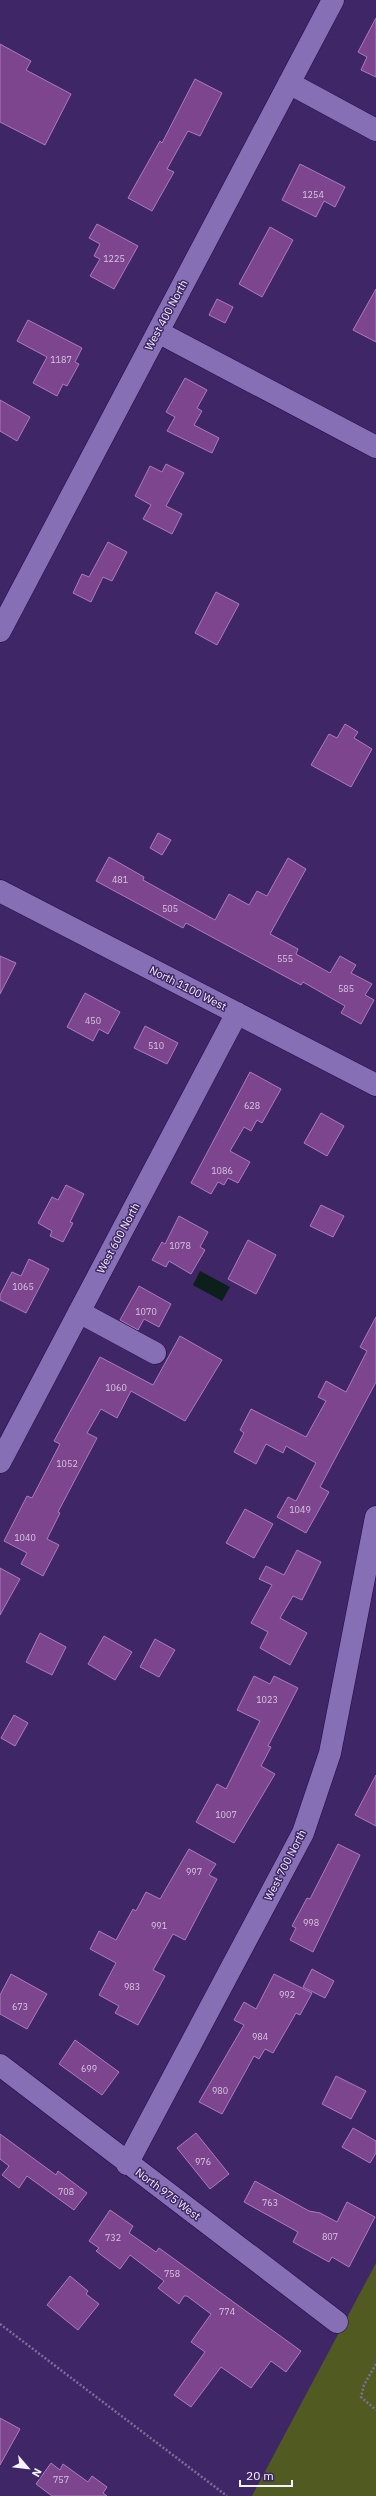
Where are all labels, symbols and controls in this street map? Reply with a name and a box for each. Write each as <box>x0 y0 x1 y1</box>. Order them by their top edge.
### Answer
house number: 1254 <box>302 189 324 200</box>
house number: 1225 <box>103 253 125 264</box>
street label: West 400 North <box>142 277 190 353</box>
house number: 1187 <box>50 354 72 365</box>
house number: 481 <box>112 874 128 885</box>
house number: 505 <box>162 903 178 914</box>
house number: 555 <box>277 953 293 964</box>
street label: North 1100 West <box>147 963 229 1013</box>
house number: 585 <box>338 983 354 994</box>
house number: 450 <box>85 1015 101 1026</box>
house number: 510 <box>148 1040 164 1051</box>
house number: 628 <box>244 1100 260 1111</box>
house number: 1086 <box>211 1165 233 1176</box>
street label: West 600 North <box>94 1200 142 1276</box>
house number: 1078 <box>169 1240 191 1251</box>
house number: 1065 <box>12 1281 34 1292</box>
house number: 1070 <box>135 1306 157 1317</box>
house number: 1060 <box>105 1382 127 1393</box>
house number: 1052 <box>56 1458 78 1469</box>
house number: 1049 <box>289 1504 311 1515</box>
house number: 1040 <box>14 1532 36 1543</box>
house number: 1023 <box>256 1694 278 1705</box>
house number: 1007 <box>215 1809 237 1820</box>
street label: West 700 North <box>261 1827 309 1903</box>
house number: 997 <box>186 1866 202 1877</box>
house number: 998 <box>303 1917 319 1928</box>
house number: 991 <box>151 1920 167 1931</box>
house number: 983 <box>124 1981 140 1992</box>
house number: 992 <box>279 1989 295 2000</box>
house number: 673 <box>12 2001 28 2012</box>
house number: 984 <box>252 2031 268 2042</box>
house number: 699 <box>81 2063 97 2074</box>
house number: 980 <box>212 2085 228 2096</box>
house number: 976 <box>195 2156 211 2167</box>
street label: North 975 West <box>133 2165 203 2223</box>
house number: 708 <box>58 2186 74 2197</box>
house number: 763 <box>262 2197 278 2208</box>
house number: 807 <box>322 2231 338 2242</box>
house number: 732 <box>105 2232 121 2243</box>
house number: 758 <box>164 2268 180 2279</box>
house number: 774 <box>219 2306 235 2317</box>
north arrow <box>8 2448 48 2488</box>
scale bar <box>240 2462 292 2488</box>
text: N <box>29 2466 45 2480</box>
text: 20 m <box>246 2468 274 2483</box>
house number: 757 <box>53 2474 69 2485</box>

